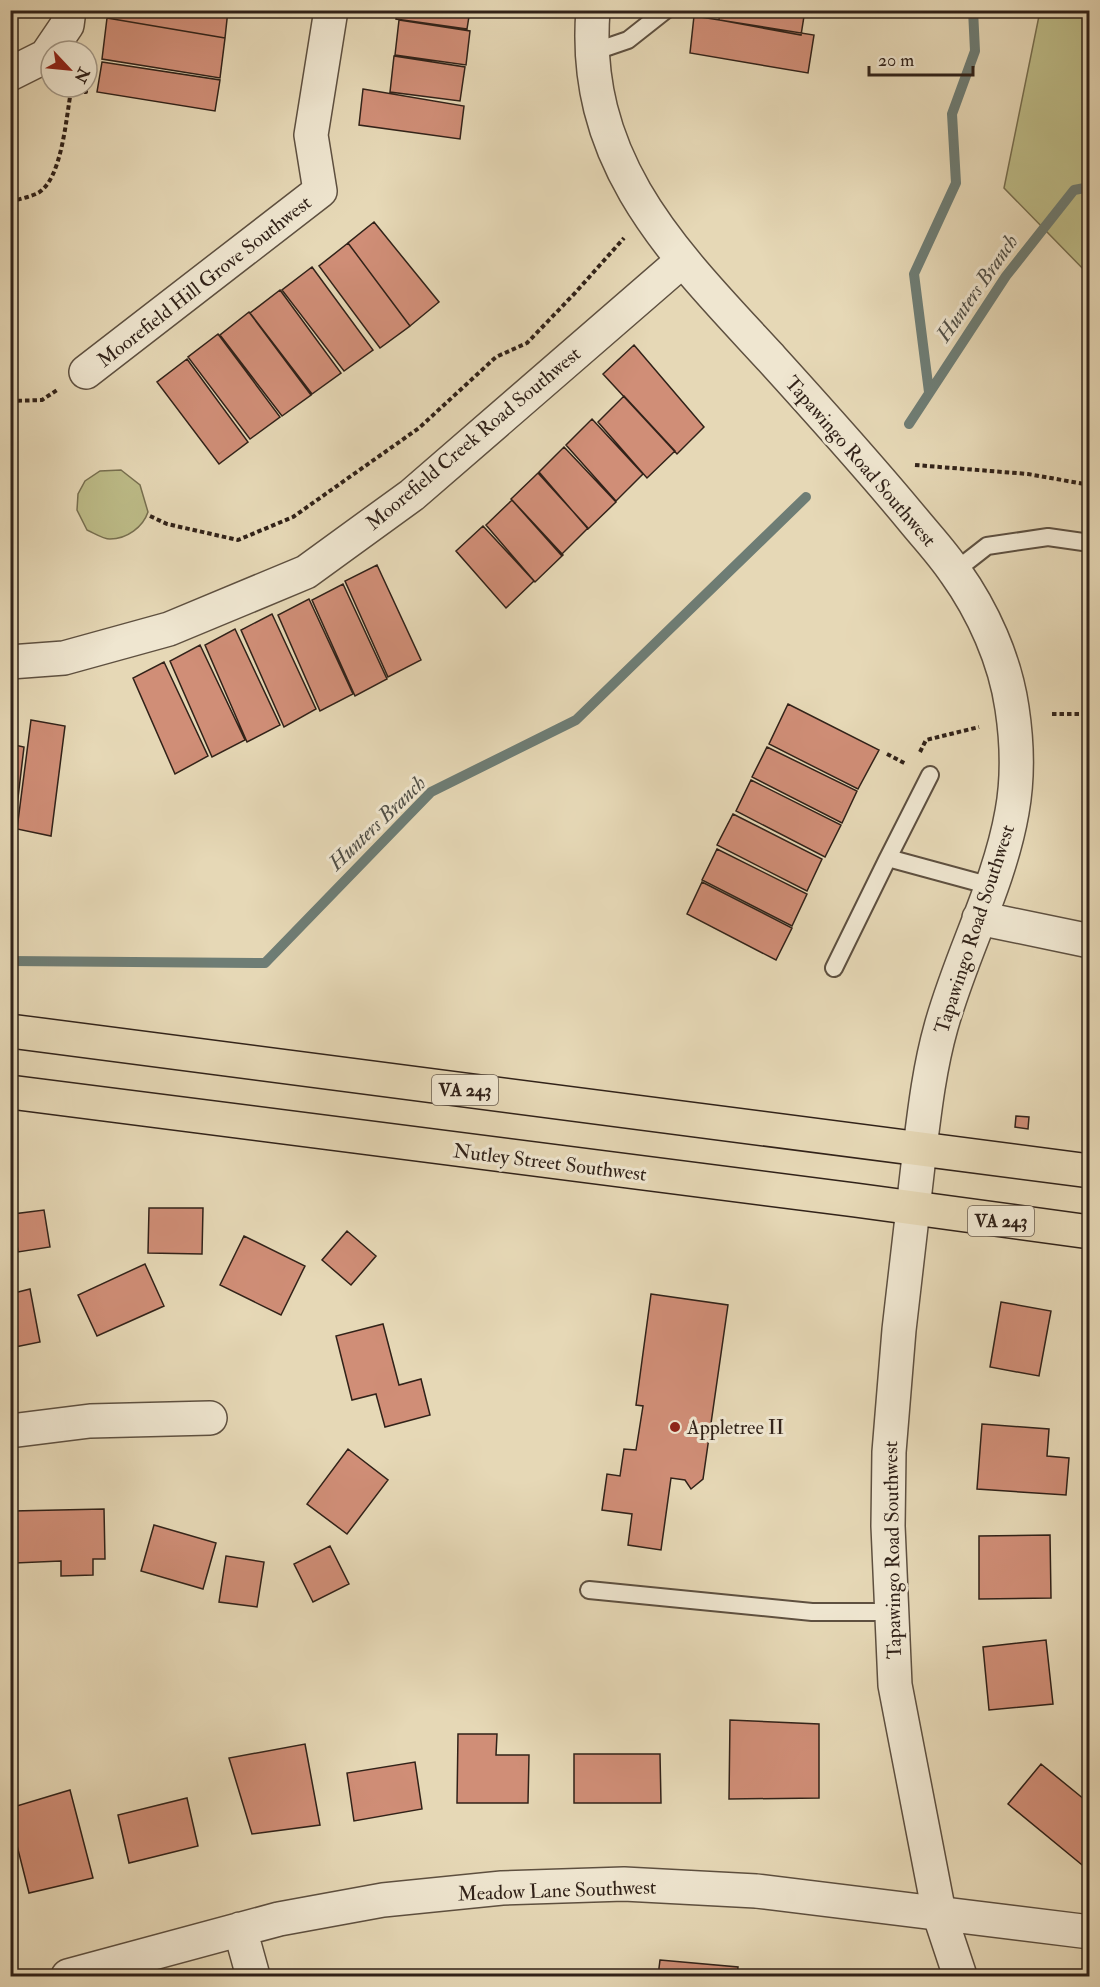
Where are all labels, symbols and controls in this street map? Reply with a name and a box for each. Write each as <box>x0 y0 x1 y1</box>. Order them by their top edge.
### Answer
north arrow <box>39 39 99 99</box>
scale bar <box>869 39 972 77</box>
text: 20 m <box>878 49 914 72</box>
text: N <box>69 63 94 87</box>
street label: Moorefield Hill Grove Southwest <box>92 190 317 373</box>
water label: Hunters Branch <box>930 229 1024 348</box>
street label: Moorefield Creek Road Southwest <box>361 341 586 536</box>
street label: Tapawingo Road Southwest <box>779 371 942 553</box>
water label: Hunters Branch <box>322 770 432 877</box>
street label: Tapawingo Road Southwest <box>929 821 1021 1037</box>
road number: VA 243 <box>432 1075 498 1105</box>
street label: Nutley Street Southwest <box>452 1138 649 1187</box>
road number: VA 243 <box>968 1206 1034 1236</box>
place label: Appletree II <box>686 1415 784 1441</box>
marker: Appletree II <box>668 1420 682 1434</box>
street label: Tapawingo Road Southwest <box>878 1440 908 1659</box>
street label: Meadow Lane Southwest <box>457 1875 657 1906</box>

